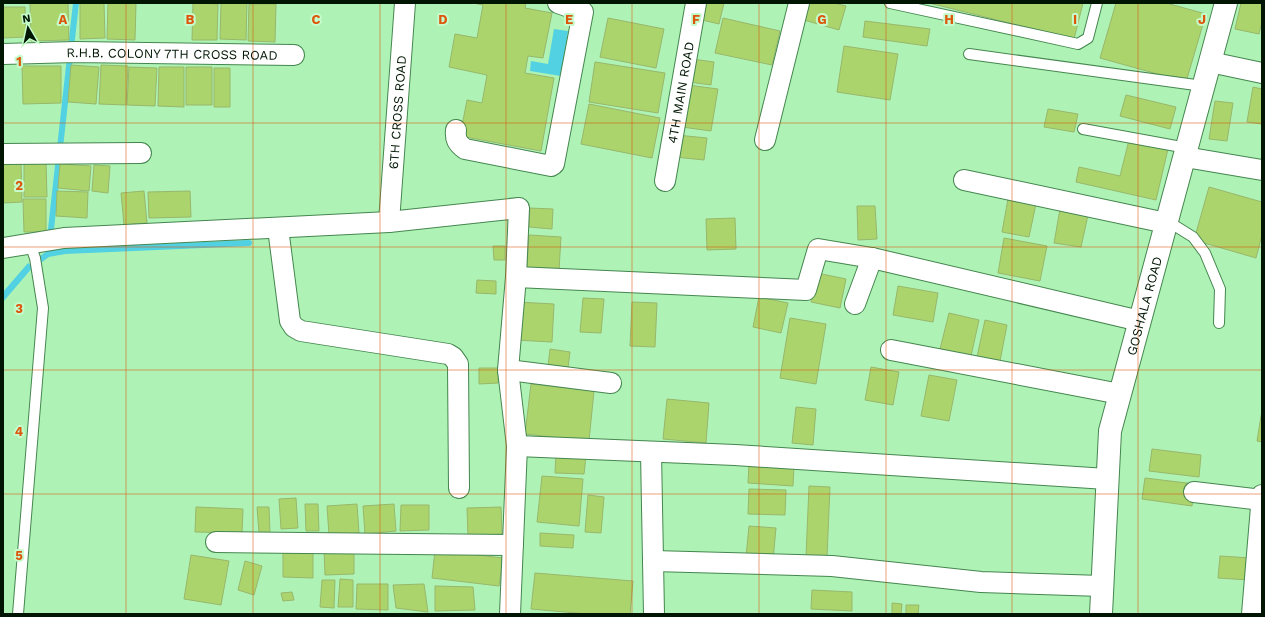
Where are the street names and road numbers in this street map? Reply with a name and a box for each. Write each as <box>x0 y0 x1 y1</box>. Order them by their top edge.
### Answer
street label: 4TH MAIN ROAD <box>664 40 697 144</box>
street label: R.H.B. COLONY 7TH CROSS ROAD <box>66 44 278 62</box>
street label: 6TH CROSS ROAD <box>385 55 409 170</box>
street label: GOSHALA ROAD <box>1123 255 1165 357</box>

